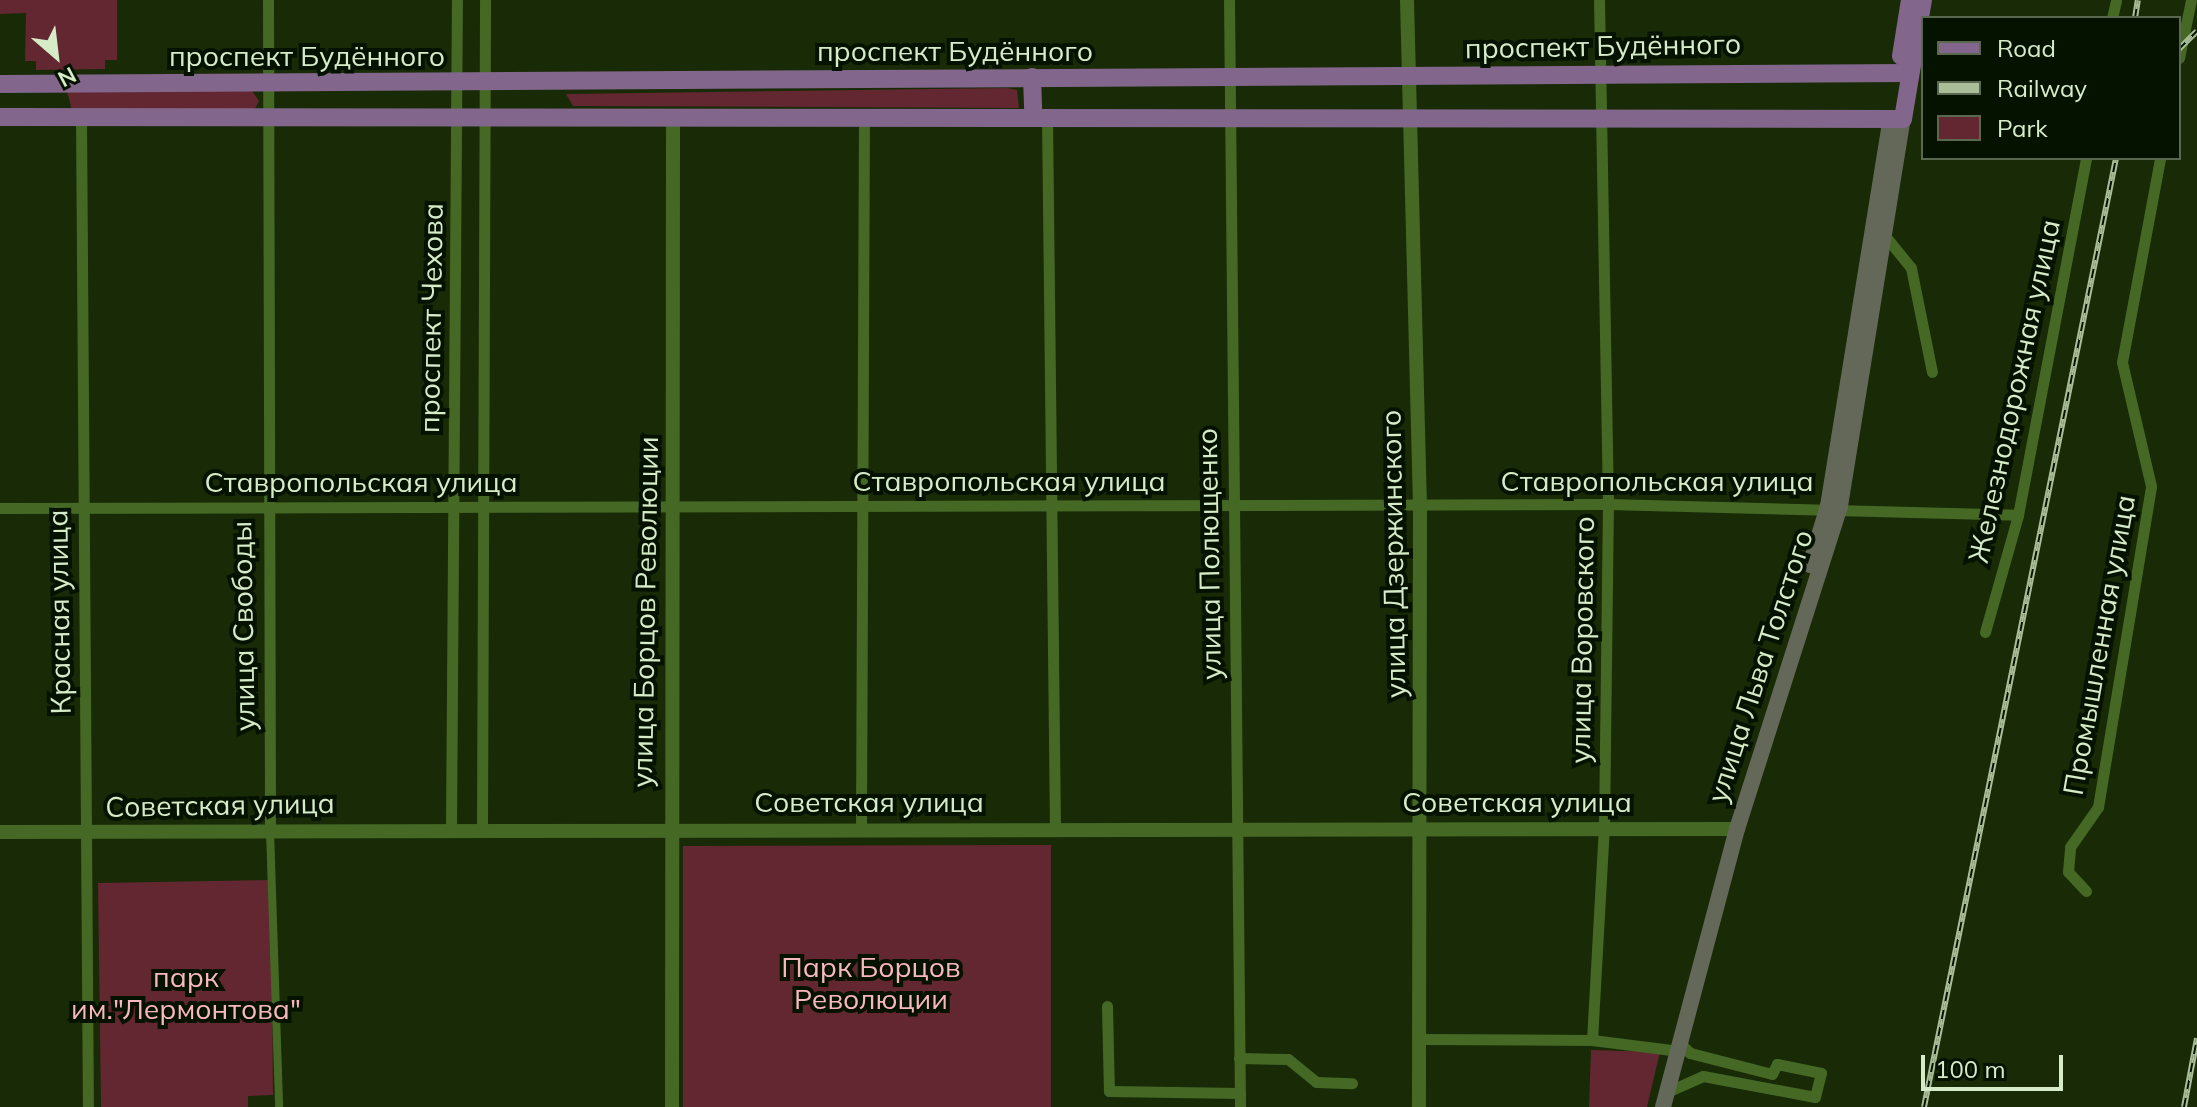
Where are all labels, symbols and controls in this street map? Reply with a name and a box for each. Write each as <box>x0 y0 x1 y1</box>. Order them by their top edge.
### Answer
north arrow <box>16 16 96 96</box>
legend <box>1921 16 2181 160</box>
street label: проспект Будённого <box>1465 27 1741 65</box>
text: Road <box>1997 33 2056 63</box>
street label: проспект Будённого <box>817 34 1093 68</box>
street label: проспект Будённого <box>169 39 445 73</box>
text: N <box>53 61 81 93</box>
text: Railway <box>1997 73 2087 103</box>
text: Park <box>1997 113 2048 143</box>
street label: проспект Чехова <box>412 203 450 433</box>
street label: Железнодорожная улица <box>1961 216 2067 566</box>
street label: улица Дзержинского <box>1374 410 1412 698</box>
street label: улица Полющенко <box>1190 428 1228 680</box>
street label: улица Борцов Революции <box>625 436 665 788</box>
street label: Ставропольская улица <box>853 464 1165 498</box>
street label: Ставропольская улица <box>1501 464 1813 498</box>
street label: Ставропольская улица <box>205 465 517 499</box>
street label: Промышленная улица <box>2056 492 2142 798</box>
street label: Красная улица <box>40 509 78 715</box>
street label: улица Воровского <box>1563 516 1601 764</box>
street label: улица Свободы <box>224 521 262 731</box>
street label: улица Льва Толстого <box>1700 525 1820 807</box>
street label: Советская улица <box>754 785 984 819</box>
street label: Советская улица <box>1402 785 1632 819</box>
street label: Советская улица <box>105 786 335 824</box>
park label: Парк Борцов Революции <box>781 950 961 1016</box>
park label: парк им."Лермонтова" <box>71 960 301 1026</box>
scale bar <box>1925 1039 2067 1089</box>
text: 100 m <box>1935 1054 2006 1084</box>

